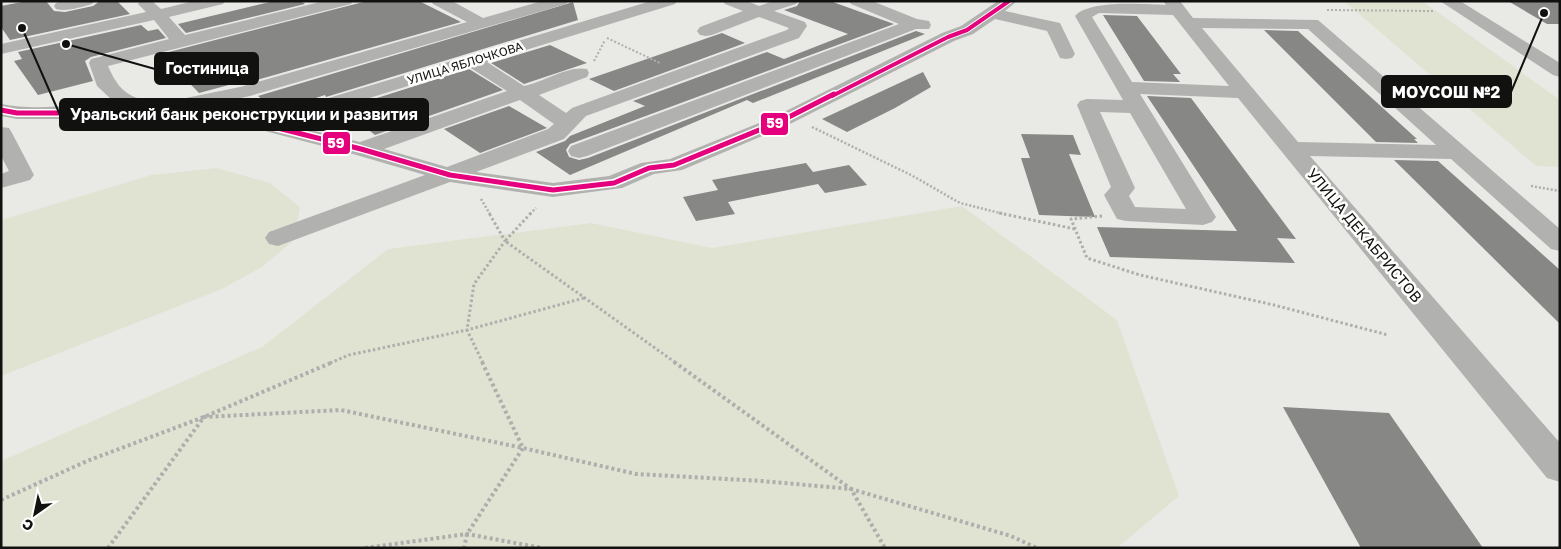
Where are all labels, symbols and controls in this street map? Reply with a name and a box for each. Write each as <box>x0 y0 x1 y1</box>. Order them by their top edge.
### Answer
street label: УЛИЦА ЯБЛОЧКОВА <box>405 38 525 88</box>
callout: Гостиница <box>155 53 258 84</box>
text: Гостиница <box>165 58 249 78</box>
callout: МОУСОШ №2 <box>1382 76 1511 107</box>
text: МОУСОШ №2 <box>1392 82 1500 102</box>
callout: Уральский банк реконструкции и развития <box>60 99 428 130</box>
text: Уральский банк реконструкции и развития <box>70 104 418 124</box>
line badge: 59 <box>760 112 789 136</box>
text: 59 <box>766 114 784 131</box>
line badge: 59 <box>322 131 351 155</box>
text: 59 <box>327 134 345 151</box>
street label: УЛИЦА ДЕКАБРИСТОВ <box>1304 164 1426 306</box>
north arrow <box>10 489 60 539</box>
text: С <box>19 515 36 535</box>

